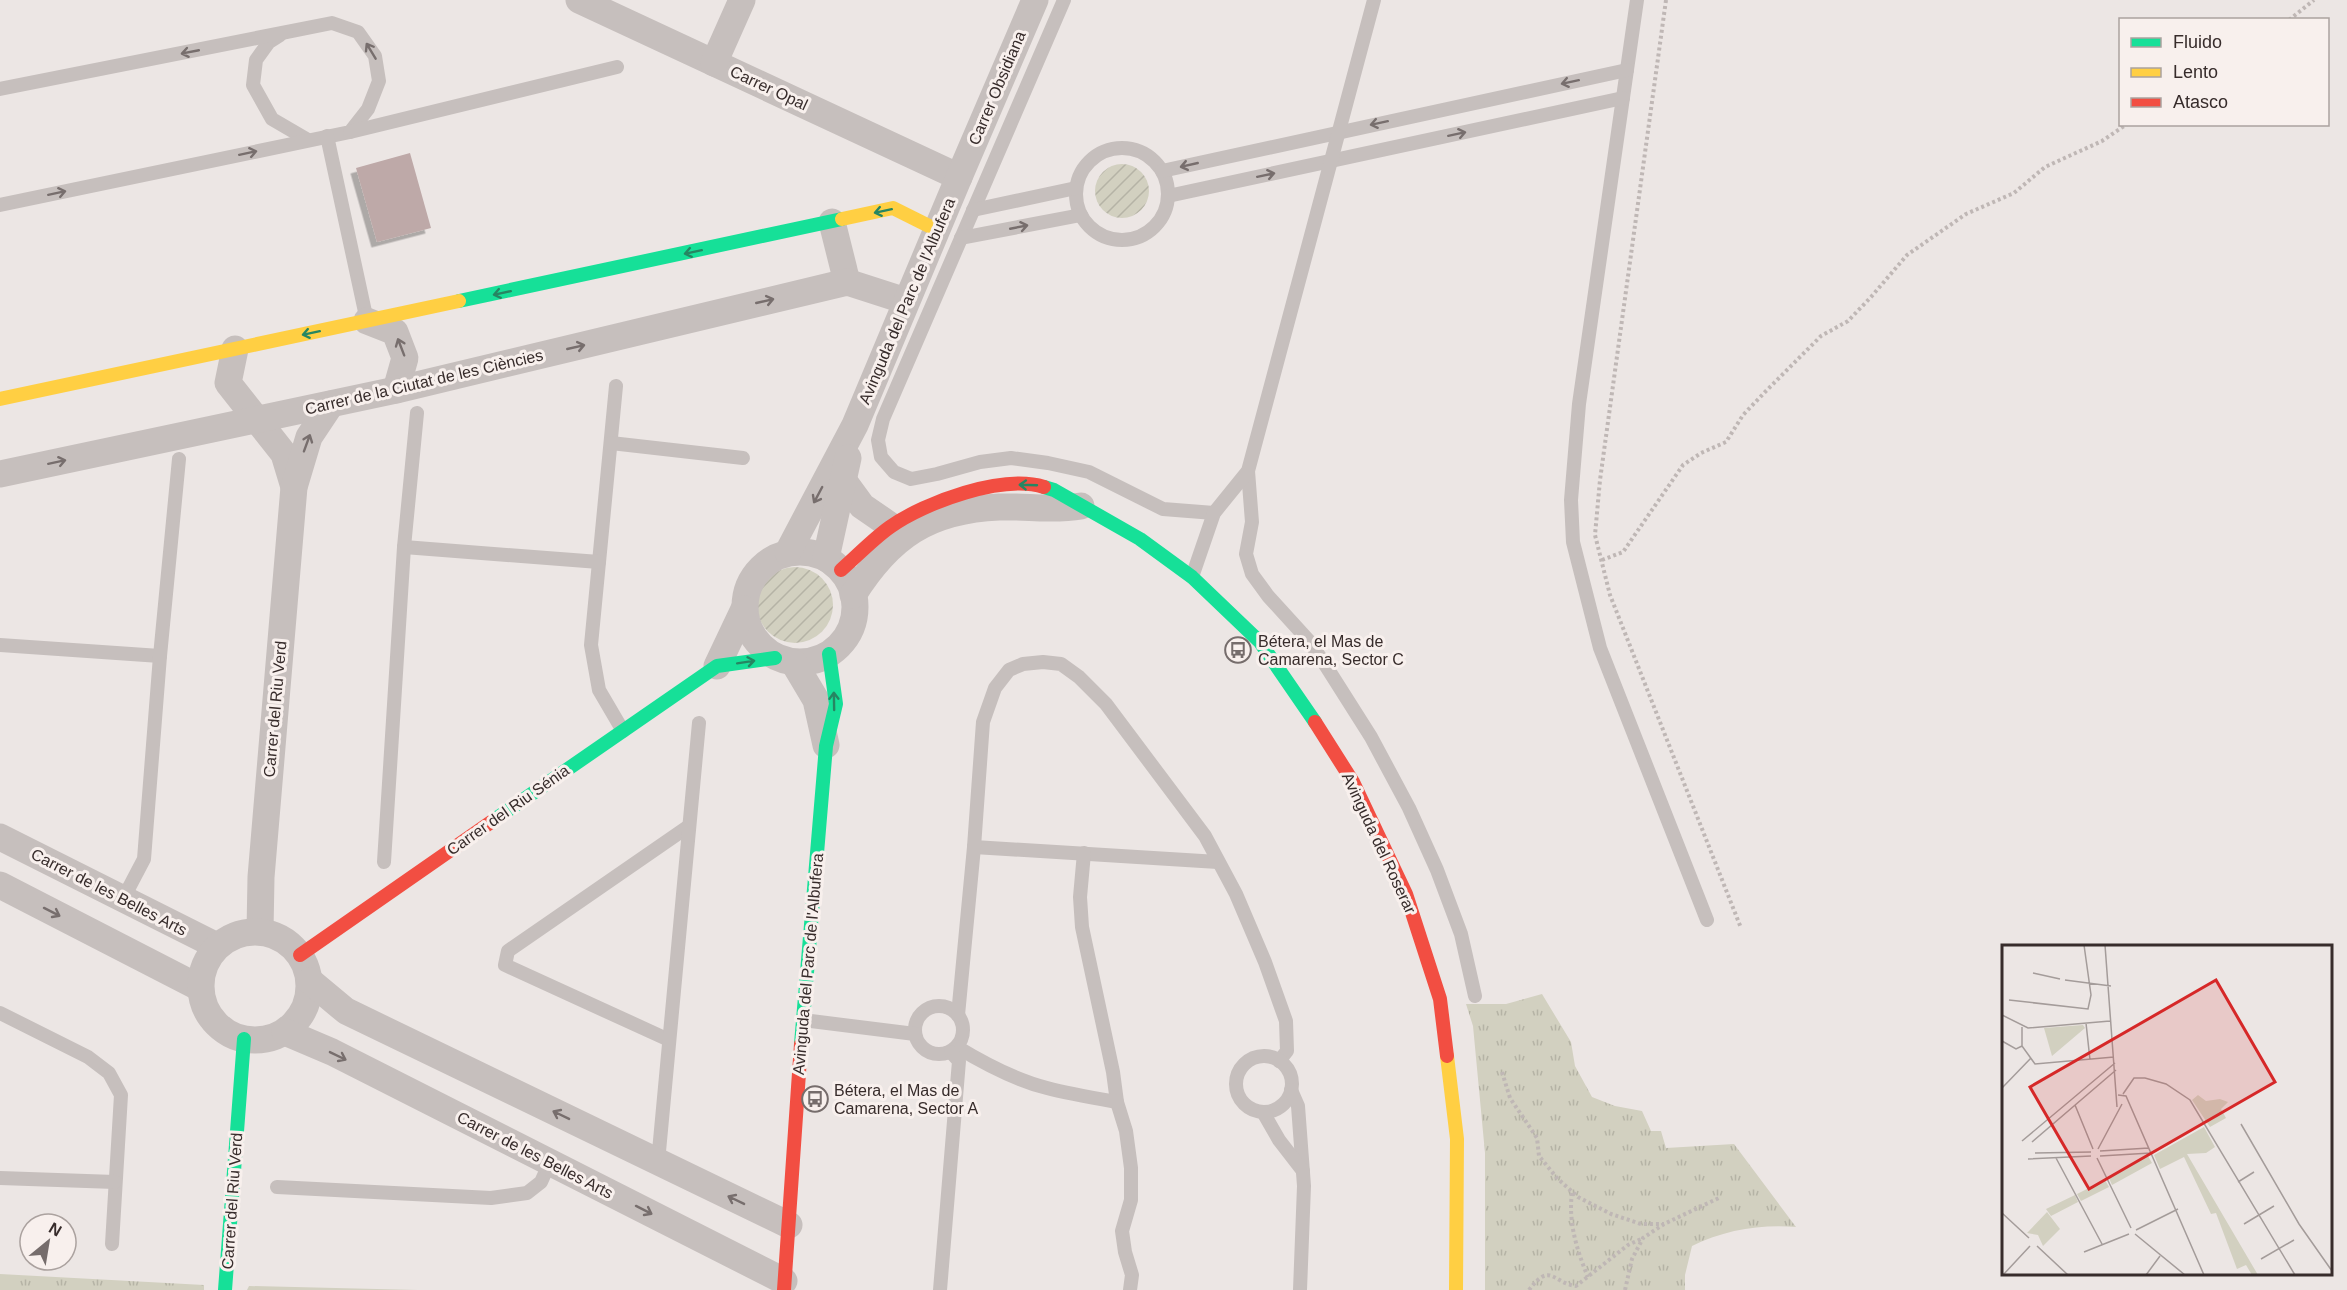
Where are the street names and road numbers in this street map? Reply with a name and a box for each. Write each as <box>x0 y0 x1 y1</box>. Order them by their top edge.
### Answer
street label: Carrer Obsidiana <box>965 29 1029 147</box>
street label: Carrer Opal <box>728 63 810 113</box>
street label: Avinguda del Parc de l'Albufera <box>856 195 958 407</box>
street label: Carrer de la Ciutat de les Ciències <box>303 346 545 418</box>
street label: Carrer del Riu Verd <box>261 640 289 778</box>
street label: Carrer del Riu Sénia <box>444 761 572 859</box>
street label: Avinguda del Roserar <box>1339 770 1419 917</box>
street label: Carrer de les Belles Arts <box>28 845 190 939</box>
street label: Avinguda del Parc de l'Albufera <box>790 852 826 1076</box>
street label: Carrer de les Belles Arts <box>454 1108 616 1202</box>
street label: Carrer del Riu Verd <box>219 1132 245 1270</box>

